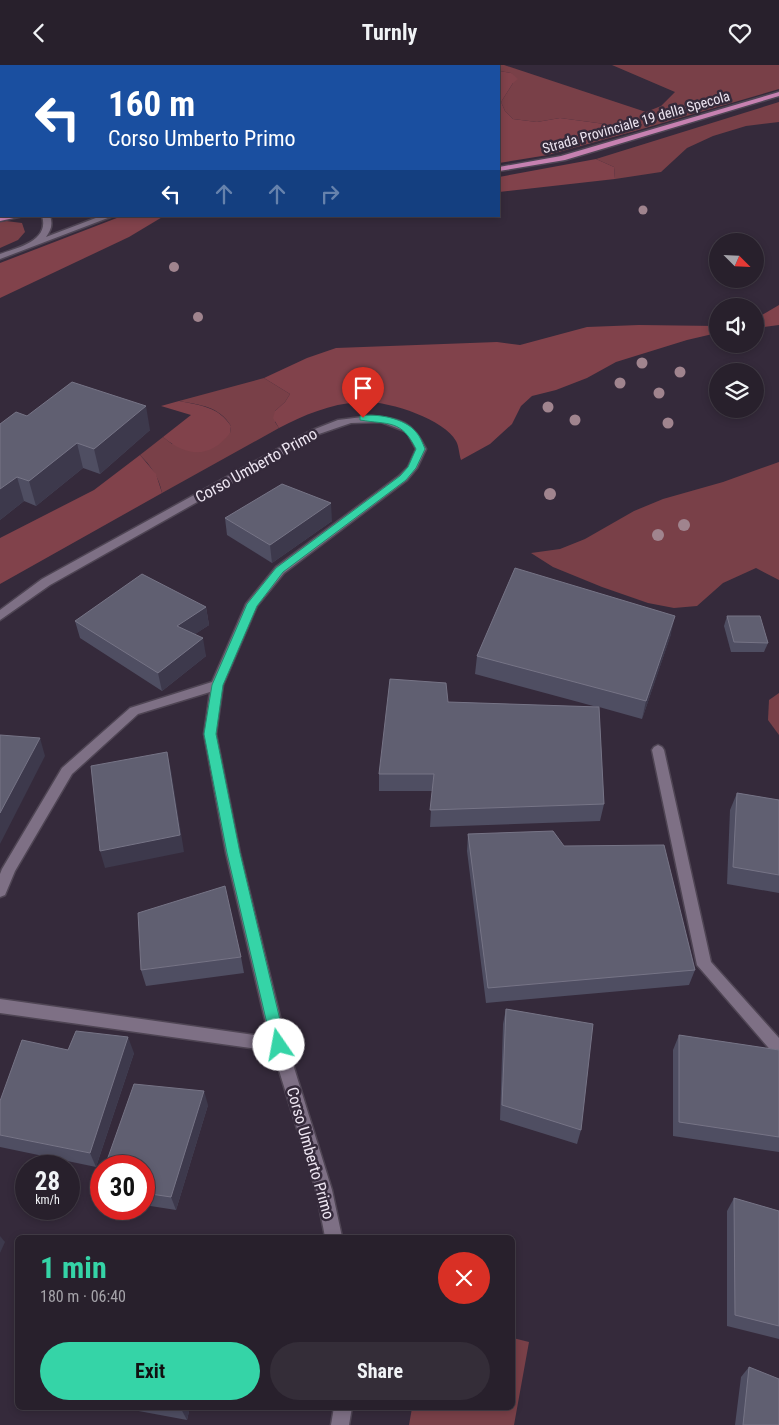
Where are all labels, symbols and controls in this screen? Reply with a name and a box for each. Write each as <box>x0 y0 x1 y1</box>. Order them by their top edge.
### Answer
icon: back <box>25 19 53 47</box>
icon: heart <box>726 19 754 47</box>
text: Turnly <box>362 20 417 45</box>
text: 160 m <box>108 84 195 125</box>
icon: left <box>25 85 90 150</box>
street label: Strada Provinciale 19 della Specola <box>540 88 732 156</box>
text: Corso Umberto Primo <box>108 126 296 151</box>
icon: left <box>157 180 185 208</box>
icon: ahead <box>210 180 238 208</box>
icon: ahead <box>263 180 291 208</box>
icon: right <box>316 180 344 208</box>
north arrow <box>709 233 764 287</box>
map controls <box>709 233 764 418</box>
button: sound <box>709 298 764 353</box>
button: layers <box>709 363 764 418</box>
pin <box>342 367 384 418</box>
icon: arrive <box>349 374 377 402</box>
street label: Corso Umberto Primo <box>192 424 321 507</box>
position arrow <box>252 1018 304 1070</box>
street label: Corso Umberto Primo <box>283 1085 338 1221</box>
speed limit sign: 30 <box>90 1155 155 1220</box>
text: 28 <box>35 1167 60 1196</box>
text: km/h <box>35 1193 60 1207</box>
text: 1 min <box>40 1250 107 1285</box>
button: close <box>438 1252 490 1304</box>
text: 180 m · 06:40 <box>40 1287 126 1306</box>
button: Exit <box>40 1342 260 1400</box>
button: Share <box>270 1342 490 1400</box>

